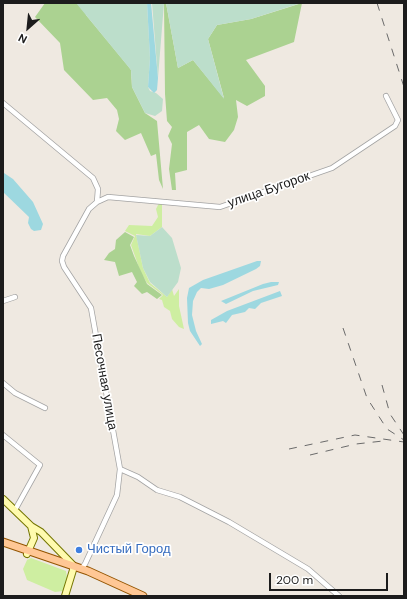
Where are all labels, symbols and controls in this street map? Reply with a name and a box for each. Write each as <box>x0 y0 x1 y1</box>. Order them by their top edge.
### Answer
north arrow <box>8 8 48 48</box>
text: N <box>16 31 29 47</box>
street label: улица Бугорок <box>226 169 312 211</box>
street label: Песочная улица <box>88 333 120 431</box>
place label: Чистый Город <box>87 542 171 558</box>
marker: Чистый Город <box>74 545 84 555</box>
scale bar <box>271 565 390 591</box>
text: 200 m <box>276 572 313 588</box>

